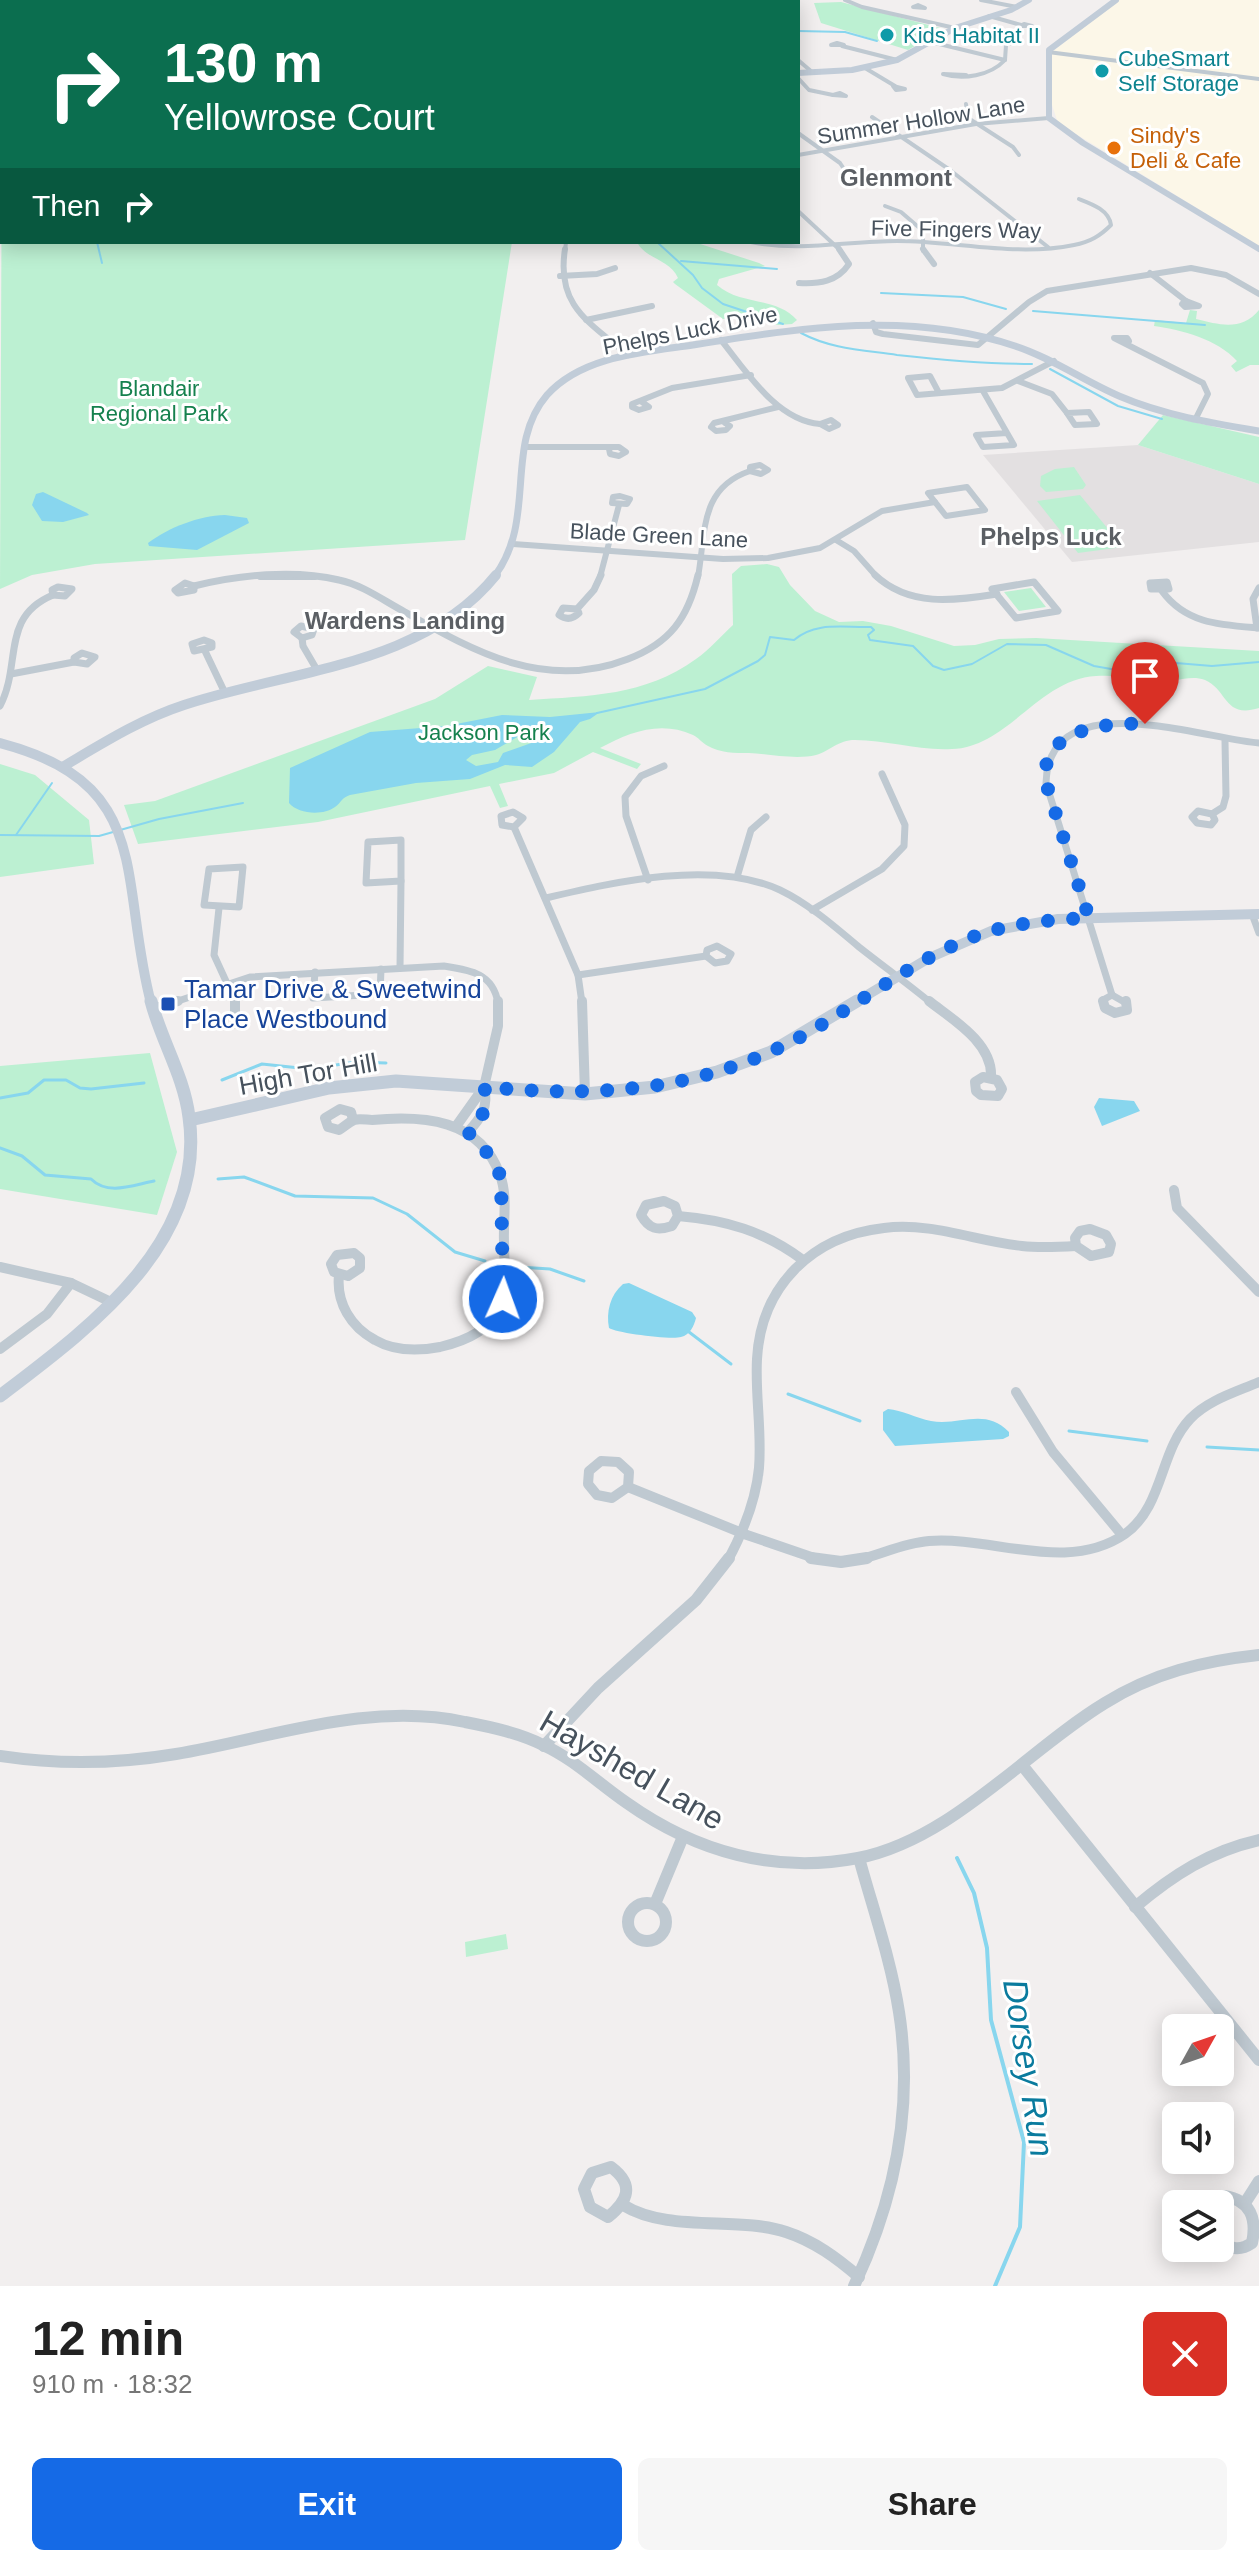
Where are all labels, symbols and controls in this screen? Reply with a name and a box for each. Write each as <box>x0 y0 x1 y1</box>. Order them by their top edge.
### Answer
place label: Kids Habitat II <box>903 23 1040 48</box>
marker: Kids Habitat II <box>878 26 896 44</box>
text: 130 m <box>164 31 323 94</box>
icon: right <box>32 32 136 136</box>
place label: CubeSmart Self Storage <box>1118 46 1239 96</box>
marker: CubeSmart Self Storage <box>1093 62 1111 80</box>
street label: Summer Hollow Lane <box>815 92 1027 149</box>
text: Yellowrose Court <box>164 97 435 138</box>
place label: Sindy's Deli & Cafe <box>1130 123 1241 173</box>
marker: Sindy's Deli & Cafe <box>1105 139 1123 157</box>
district label: Glenmont <box>840 164 952 191</box>
icon: right <box>116 184 160 228</box>
text: Then <box>32 189 100 222</box>
street label: Five Fingers Way <box>871 216 1041 243</box>
street label: Phelps Luck Drive <box>601 301 780 360</box>
park label: Blandair Regional Park <box>90 376 229 426</box>
street label: Blade Green Lane <box>569 518 749 553</box>
district label: Phelps Luck <box>980 523 1122 550</box>
district label: Wardens Landing <box>305 607 505 634</box>
pin <box>1111 642 1179 724</box>
icon: arrive <box>1123 654 1167 698</box>
park label: Jackson Park <box>418 720 551 745</box>
place label: Tamar Drive & Sweetwind Place Westbound <box>184 974 482 1034</box>
marker: Tamar Drive & Sweetwind Place Westbound <box>159 995 177 1013</box>
street label: High Tor Hill <box>237 1047 379 1101</box>
position arrow <box>461 1257 545 1341</box>
street label: Hayshed Lane <box>534 1703 730 1837</box>
water label: Dorsey Run <box>996 1976 1062 2160</box>
north arrow <box>1162 2014 1234 2086</box>
map controls <box>1162 2014 1234 2262</box>
button: sound <box>1162 2102 1234 2174</box>
button: layers <box>1162 2190 1234 2262</box>
text: 12 min <box>32 2312 184 2365</box>
button: close <box>1143 2312 1227 2396</box>
text: 910 m · 18:32 <box>32 2369 192 2399</box>
button: Exit <box>32 2458 622 2550</box>
button: Share <box>638 2458 1227 2550</box>

